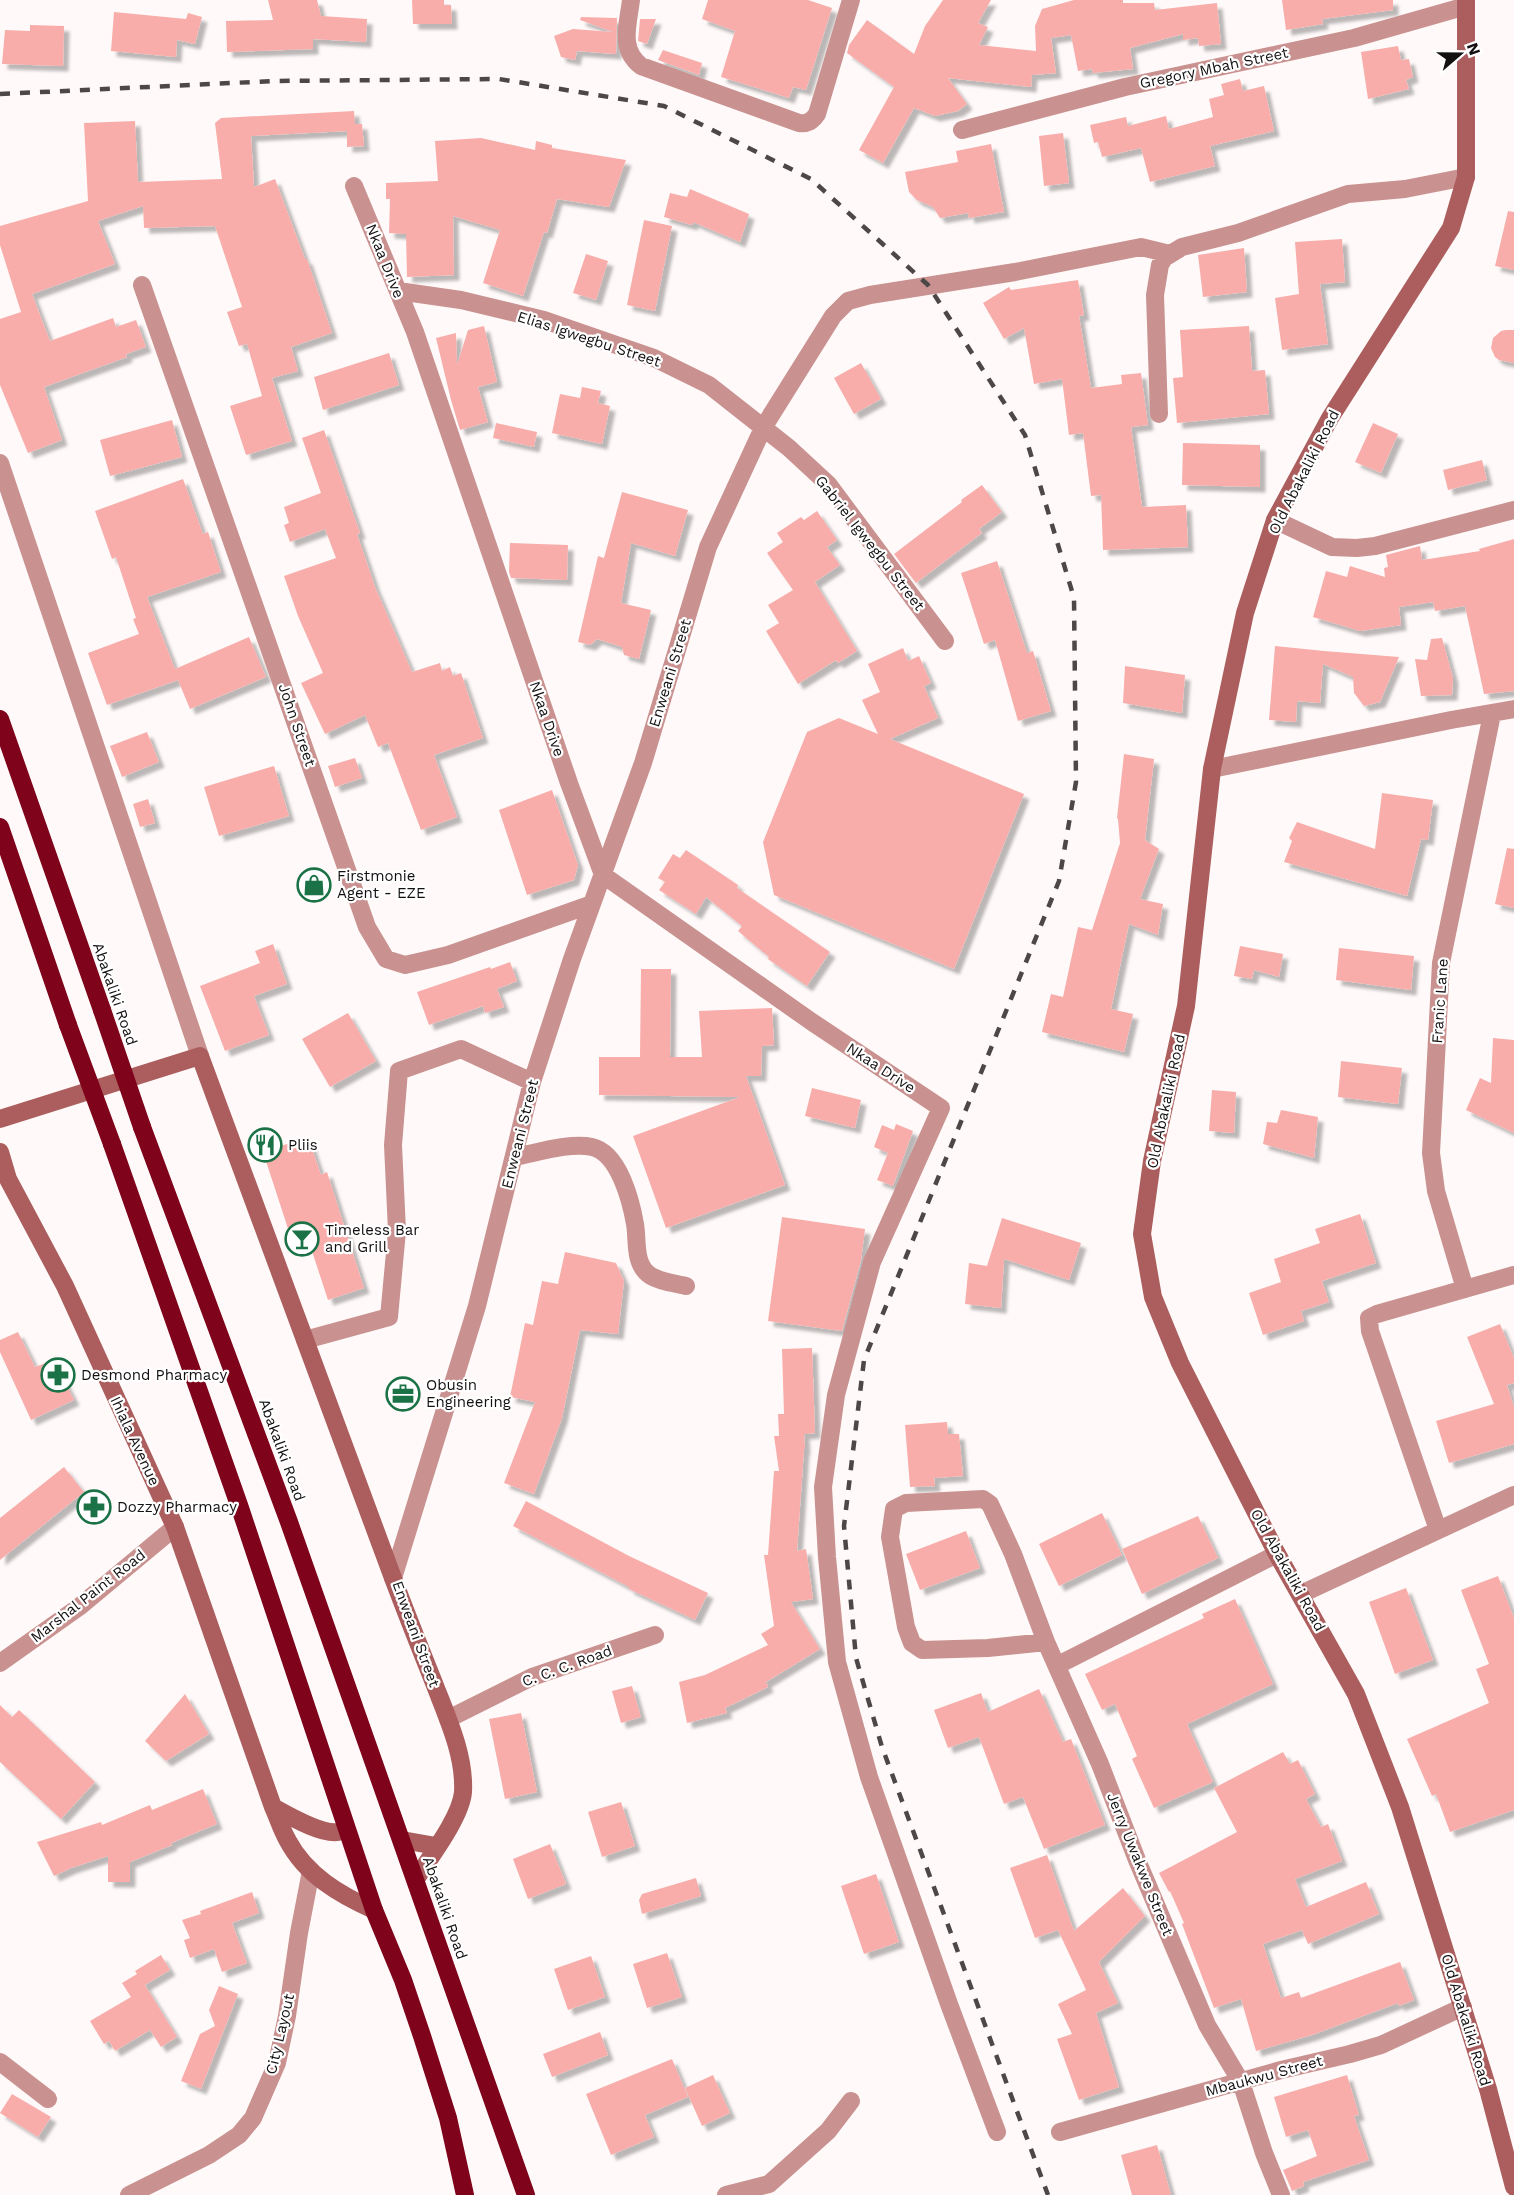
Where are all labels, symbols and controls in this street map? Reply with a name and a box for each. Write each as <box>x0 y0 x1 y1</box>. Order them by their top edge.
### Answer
north arrow <box>1430 24 1490 84</box>
text: N <box>1463 40 1485 58</box>
street label: Gregory Mbah Street <box>1138 43 1290 93</box>
street label: Nkaa Drive <box>362 221 408 301</box>
street label: Elias Igwegbu Street <box>515 307 664 371</box>
street label: Old Abakaliki Road <box>1265 407 1343 537</box>
street label: Gabriel Igwegbu Street <box>812 472 929 615</box>
street label: Enweani Street <box>645 616 695 729</box>
street label: Nkaa Drive <box>526 679 568 759</box>
street label: John Street <box>274 681 320 769</box>
shop icon: Firstmonie Agent - EZE <box>296 867 332 903</box>
place label: Firstmonie Agent - EZE <box>337 867 425 902</box>
street label: Abakaliki Road <box>89 940 141 1048</box>
street label: Franic Lane <box>1428 958 1452 1044</box>
street label: Old Abakaliki Road <box>1143 1032 1189 1170</box>
street label: Nkaa Drive <box>843 1039 919 1097</box>
street label: Enweani Street <box>498 1077 542 1190</box>
restaurant icon: Pliis <box>247 1127 283 1163</box>
place label: Pliis <box>288 1136 318 1154</box>
bar icon: Timeless Bar and Grill <box>284 1221 320 1257</box>
place label: Timeless Bar and Grill <box>325 1221 419 1256</box>
pharmacy icon: Desmond Pharmacy <box>40 1357 76 1393</box>
place label: Desmond Pharmacy <box>81 1366 227 1384</box>
office icon: Obusin Engineering <box>385 1376 421 1412</box>
place label: Obusin Engineering <box>426 1376 511 1411</box>
street label: Ihiala Avenue <box>106 1393 164 1489</box>
street label: Abakaliki Road <box>255 1396 309 1504</box>
pharmacy icon: Dozzy Pharmacy <box>76 1489 112 1525</box>
place label: Dozzy Pharmacy <box>117 1498 237 1516</box>
street label: Old Abakaliki Road <box>1247 1506 1329 1634</box>
street label: Marshal Paint Road <box>27 1546 149 1646</box>
street label: Enweani Street <box>388 1578 444 1690</box>
street label: C. C. C. Road <box>520 1641 614 1691</box>
street label: Jerry Uwakwe Street <box>1103 1790 1177 1939</box>
street label: Abakaliki Road <box>419 1854 471 1962</box>
street label: Old Abakaliki Road <box>1437 1952 1495 2088</box>
street label: City Layout <box>262 1991 298 2076</box>
street label: Mbaukwu Street <box>1203 2052 1325 2100</box>

